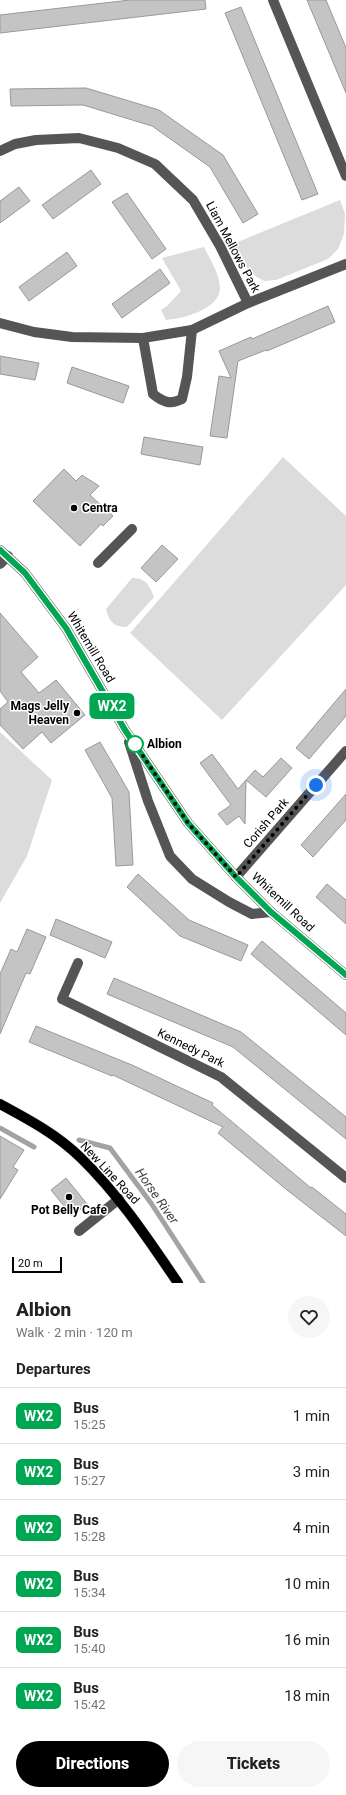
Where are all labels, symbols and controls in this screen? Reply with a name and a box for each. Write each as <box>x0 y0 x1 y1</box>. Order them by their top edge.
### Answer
street label: Liam Mellows Park <box>203 199 263 296</box>
place label: Centra <box>82 501 118 515</box>
marker: Centra <box>69 503 79 513</box>
street label: Whitemill Road <box>64 609 118 685</box>
line badge: WX2 <box>89 693 135 719</box>
text: WX2 <box>97 698 127 714</box>
place label: Mags Jelly Heaven <box>10 699 70 727</box>
marker: Mags Jelly Heaven <box>72 708 82 718</box>
marker: Albion <box>126 735 144 753</box>
place label: Albion <box>147 737 182 751</box>
your location <box>306 775 326 795</box>
street label: Corish Park <box>241 794 292 851</box>
street label: Whitemill Road <box>249 870 317 934</box>
street label: Kennedy Park <box>155 1026 228 1071</box>
street label: New Line Road <box>78 1139 142 1207</box>
water label: Horse River <box>132 1165 182 1227</box>
marker: Pot Belly Cafe <box>64 1192 74 1202</box>
place label: Pot Belly Cafe <box>31 1203 107 1217</box>
scale bar <box>12 1255 62 1274</box>
text: 20 m <box>18 1257 43 1270</box>
button: heart <box>288 1296 330 1338</box>
text: Albion <box>16 1298 71 1321</box>
text: Walk · 2 min · 120 m <box>16 1325 133 1340</box>
text: Departures <box>16 1360 91 1378</box>
text: Bus <box>73 1399 99 1417</box>
text: 1 min <box>293 1407 330 1425</box>
text: WX2 <box>24 1408 53 1424</box>
text: 15:25 <box>73 1417 106 1432</box>
text: Bus <box>73 1455 99 1473</box>
text: 3 min <box>293 1463 330 1481</box>
text: WX2 <box>24 1464 53 1480</box>
text: 15:27 <box>73 1473 106 1488</box>
text: Bus <box>73 1511 99 1529</box>
text: 4 min <box>293 1519 330 1537</box>
text: WX2 <box>24 1520 53 1536</box>
text: 15:28 <box>73 1529 106 1544</box>
text: Bus <box>73 1567 99 1585</box>
text: 10 min <box>284 1575 330 1593</box>
text: WX2 <box>24 1576 53 1592</box>
text: 15:34 <box>73 1585 106 1600</box>
text: Bus <box>73 1623 99 1641</box>
text: 16 min <box>284 1631 330 1649</box>
text: WX2 <box>24 1632 53 1648</box>
text: 15:40 <box>73 1641 106 1656</box>
text: Bus <box>73 1679 99 1697</box>
text: 18 min <box>284 1687 330 1705</box>
text: WX2 <box>24 1688 53 1704</box>
text: 15:42 <box>73 1697 106 1712</box>
button: Directions <box>16 1741 169 1787</box>
button: Tickets <box>177 1741 330 1787</box>

